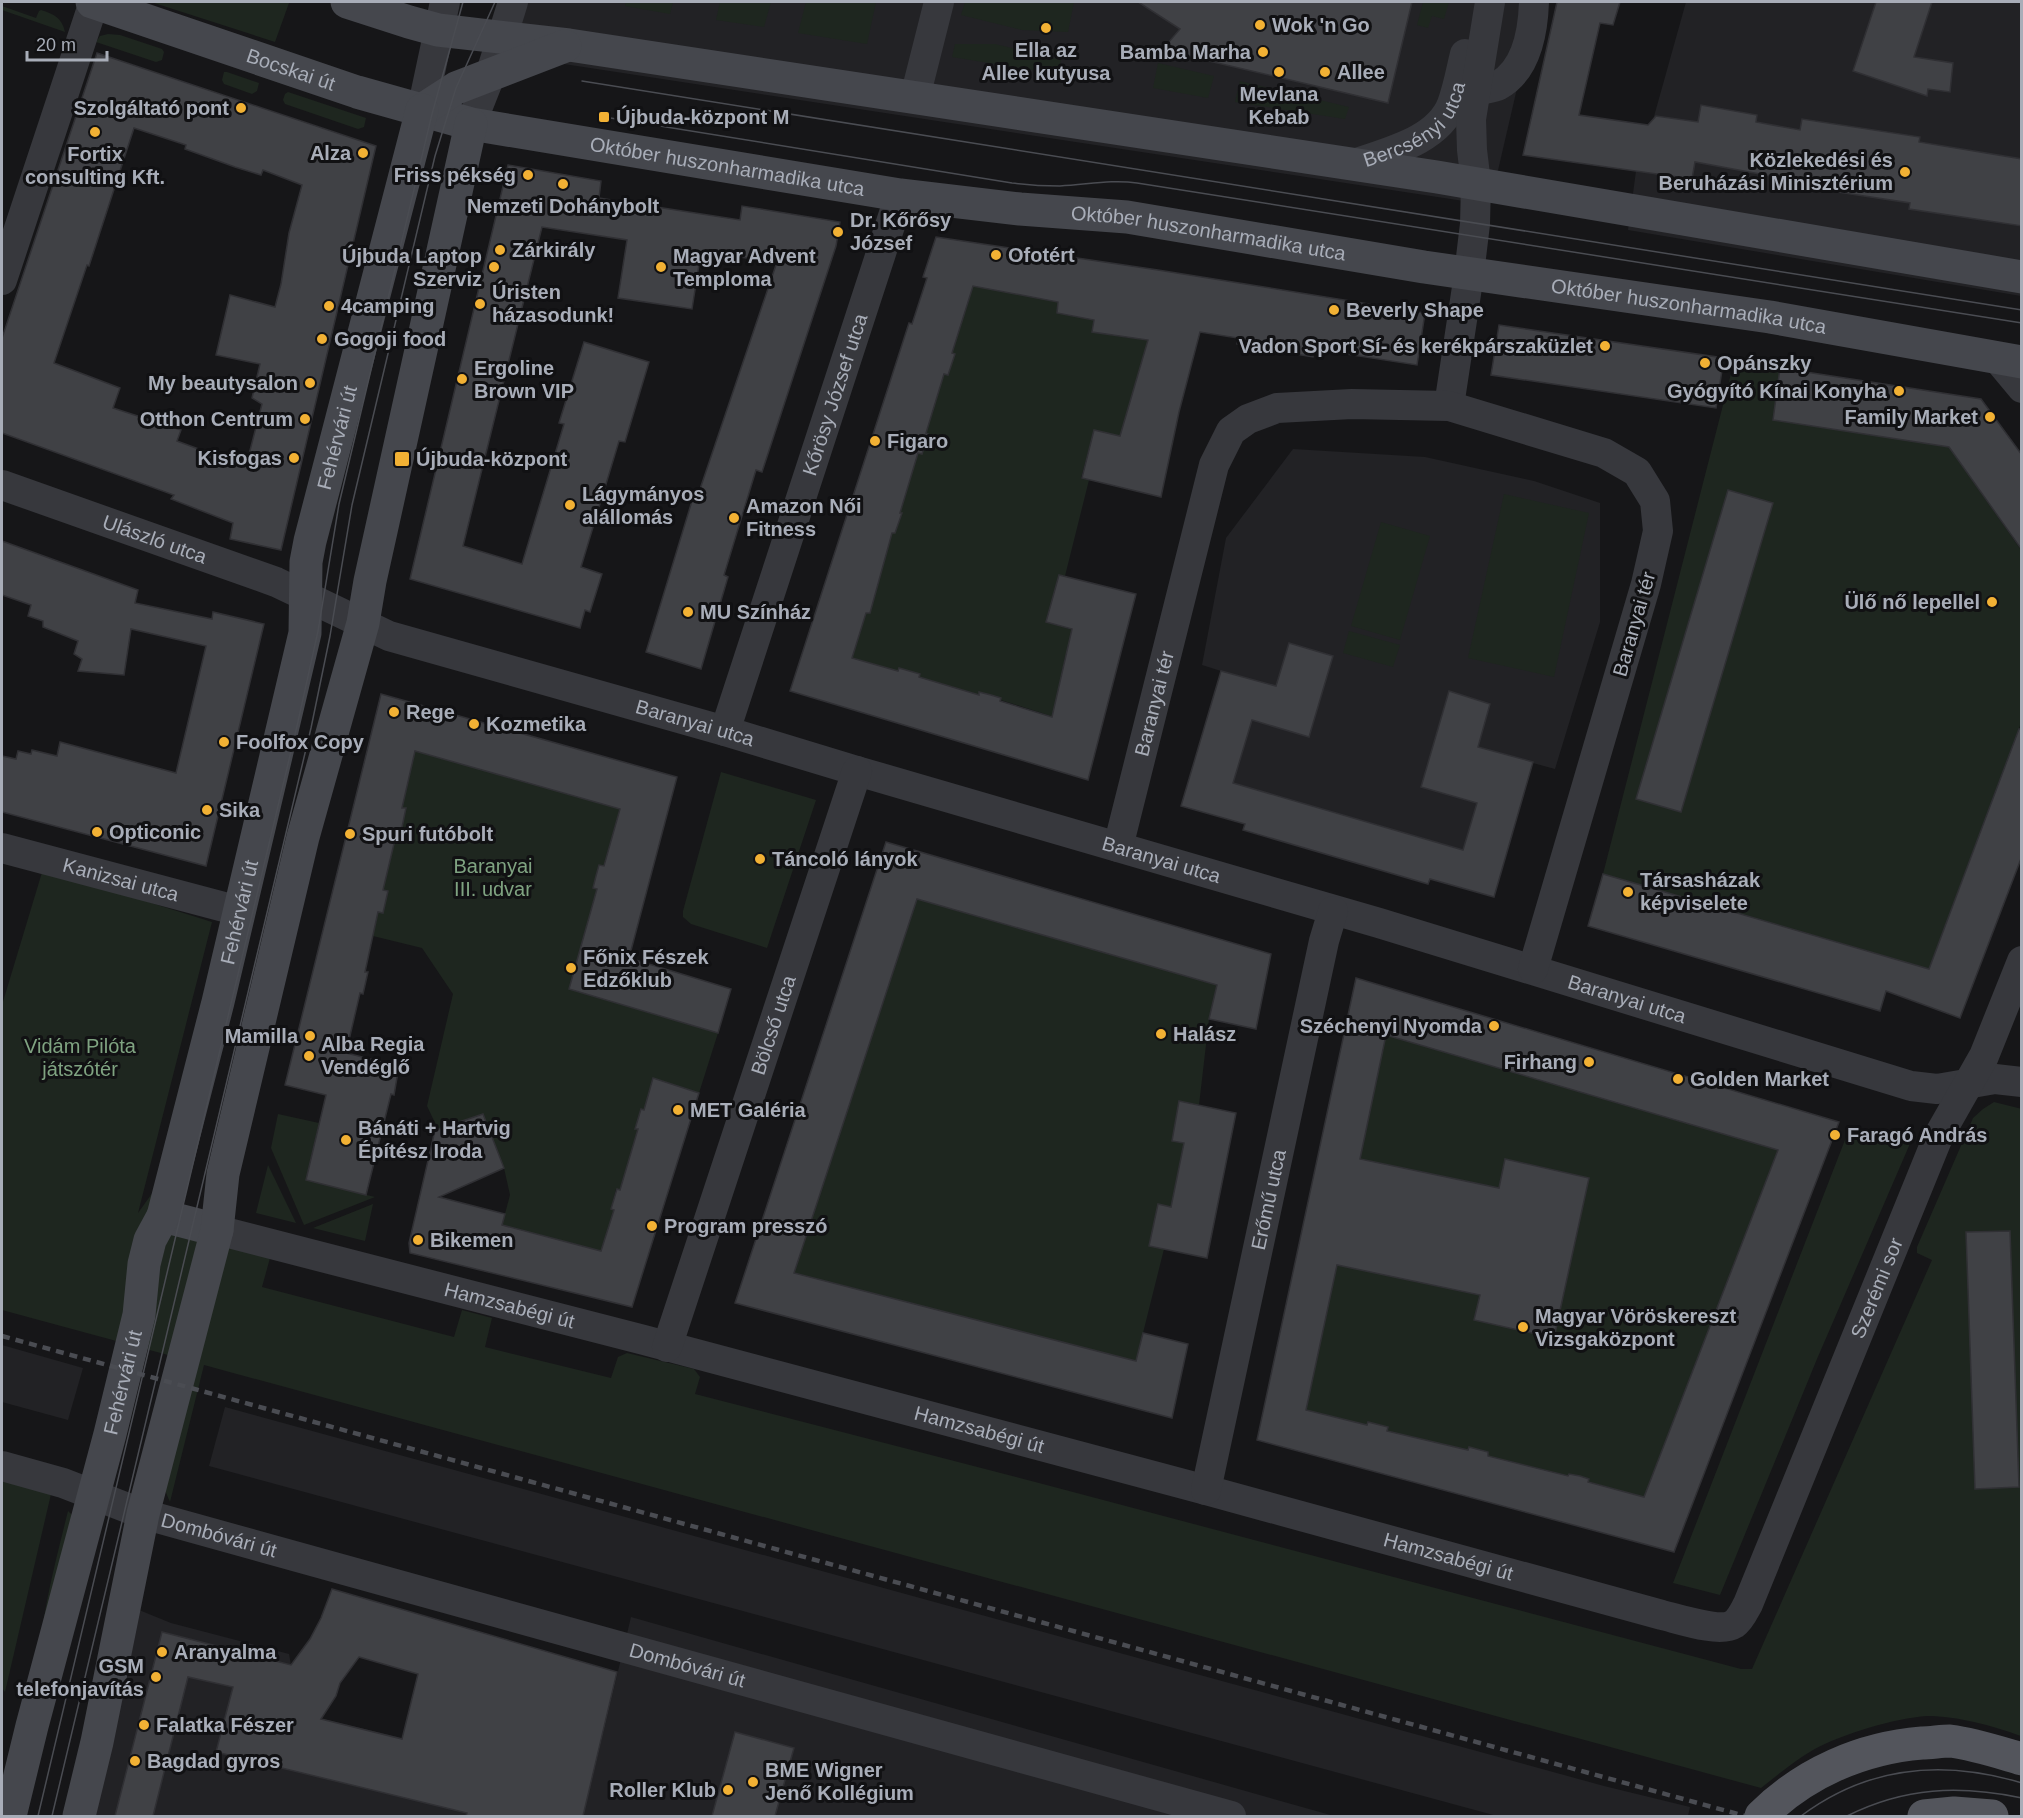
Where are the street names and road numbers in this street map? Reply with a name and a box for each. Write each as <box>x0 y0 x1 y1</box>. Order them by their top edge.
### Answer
street label: Bocskai út <box>244 44 338 95</box>
street label: Bercsényi utca <box>1360 78 1469 171</box>
street label: Október huszonharmadika utca <box>588 133 867 200</box>
street label: Október huszonharmadika utca <box>1070 202 1348 265</box>
street label: Október huszonharmadika utca <box>1550 275 1829 338</box>
street label: Kőrösy József utca <box>798 310 872 478</box>
street label: Fehérvári út <box>313 383 361 492</box>
street label: Ulászló utca <box>100 511 211 568</box>
street label: Baranyai tér <box>1609 569 1660 679</box>
street label: Baranyai tér <box>1130 648 1178 758</box>
street label: Baranyai utca <box>633 695 758 751</box>
street label: Baranyai utca <box>1100 832 1224 888</box>
street label: Kanizsai utca <box>61 854 182 906</box>
street label: Fehérvári út <box>216 857 262 967</box>
street label: Baranyai utca <box>1565 971 1689 1028</box>
street label: Bölcső utca <box>747 972 800 1078</box>
street label: Erőmű utca <box>1247 1146 1290 1252</box>
street label: Szerémi sor <box>1846 1234 1907 1342</box>
street label: Hamzsabégi út <box>442 1278 577 1333</box>
street label: Fehérvári út <box>99 1328 146 1437</box>
street label: Hamzsabégi út <box>912 1402 1047 1457</box>
street label: Dombóvári út <box>159 1509 280 1562</box>
street label: Hamzsabégi út <box>1381 1528 1516 1585</box>
street label: Dombóvári út <box>627 1639 748 1692</box>

